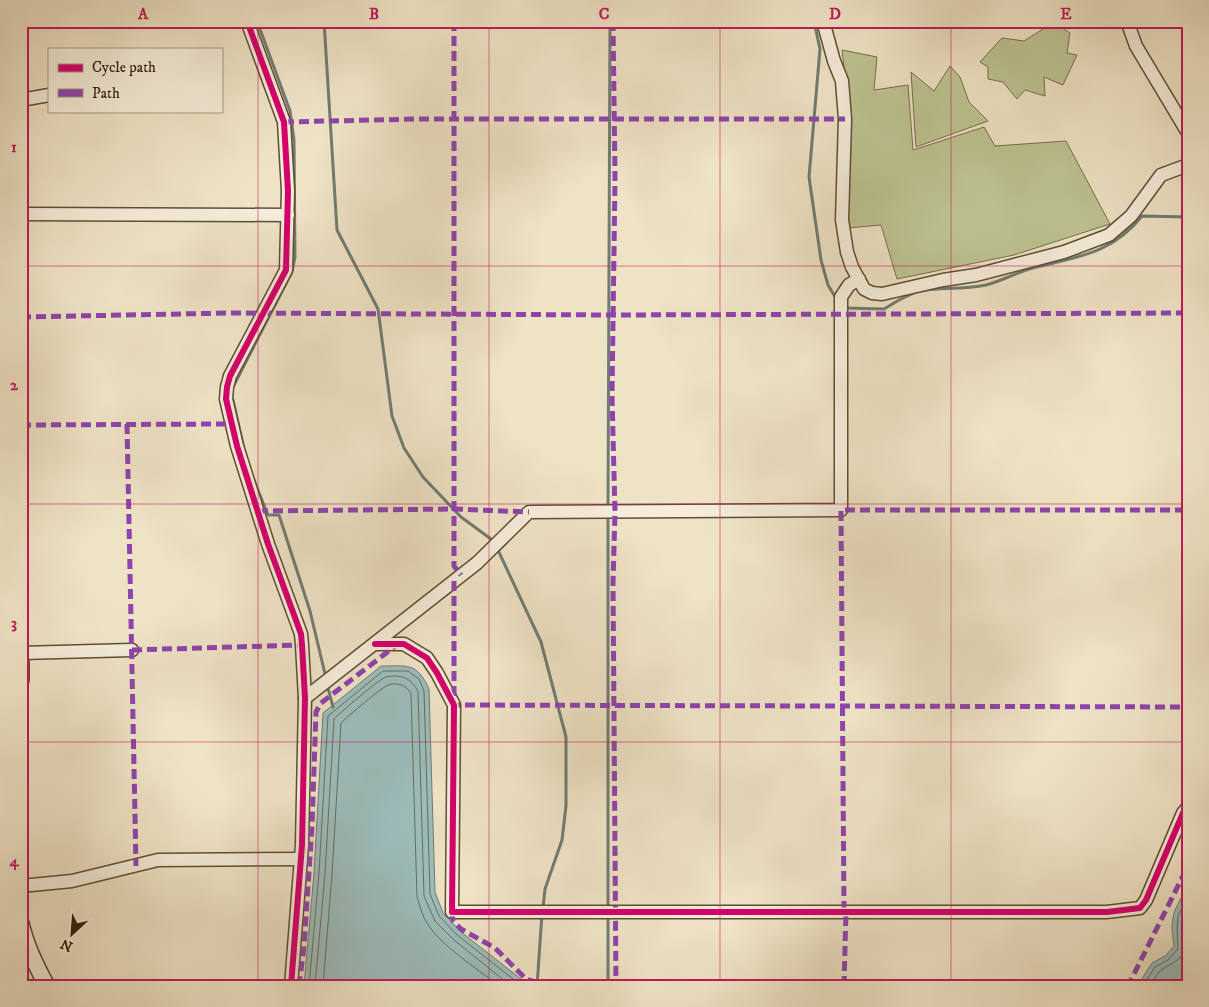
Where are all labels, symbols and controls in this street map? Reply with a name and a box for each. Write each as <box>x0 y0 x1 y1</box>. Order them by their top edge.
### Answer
text: A <box>137 4 149 24</box>
text: B <box>369 4 379 24</box>
text: C <box>599 4 609 24</box>
text: D <box>829 4 841 24</box>
text: E <box>1060 4 1072 24</box>
legend <box>48 48 222 112</box>
text: Cycle path <box>92 58 156 77</box>
text: Path <box>92 84 120 103</box>
text: 1 <box>11 137 17 157</box>
text: 2 <box>10 375 19 395</box>
text: 3 <box>11 613 17 633</box>
text: 4 <box>8 851 19 871</box>
north arrow <box>48 910 98 960</box>
text: N <box>57 934 76 955</box>

